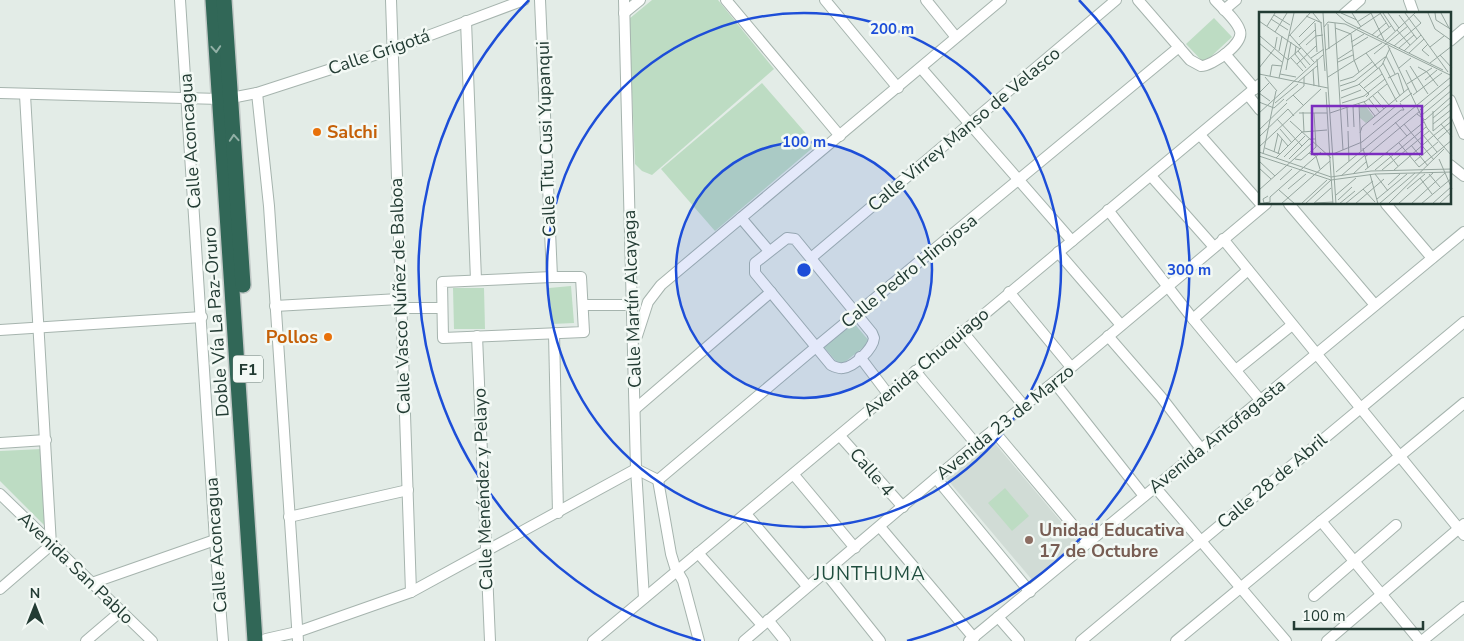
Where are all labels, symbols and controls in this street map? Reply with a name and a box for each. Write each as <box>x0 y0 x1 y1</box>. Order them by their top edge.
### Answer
inset map <box>1259 12 1452 205</box>
text: 200 m <box>870 19 914 39</box>
street label: Calle Grigotá <box>325 23 433 81</box>
street label: Calle Titu Cusi Yupanqui <box>531 41 561 237</box>
street label: Calle Virrey Manso de Velasco <box>863 41 1065 217</box>
one-way arrow <box>210 45 221 53</box>
street label: Calle Aconcagua <box>173 73 207 209</box>
place label: Salchi <box>327 120 377 144</box>
marker: Salchi <box>311 126 323 138</box>
text: 100 m <box>782 132 826 152</box>
one-way arrow <box>228 134 239 142</box>
street label: Calle Vasco Núñez de Balboa <box>384 177 416 415</box>
street label: Calle Pedro Hinojosa <box>836 209 982 333</box>
street label: Calle Martín Alcayaga <box>617 210 647 388</box>
street label: Doble Vía La Paz-Oruro <box>197 226 235 418</box>
text: 300 m <box>1167 260 1211 280</box>
centre of rings <box>795 261 813 279</box>
street label: Avenida Chuquiago <box>858 302 994 422</box>
place label: Pollos <box>266 325 318 349</box>
marker: Pollos <box>322 331 334 343</box>
road number: F1 <box>233 356 263 382</box>
street label: Avenida 23 de Marzo <box>931 359 1079 485</box>
street label: Avenida Antofagasta <box>1143 373 1291 499</box>
street label: Calle Menéndez y Pelayo <box>467 387 499 591</box>
street label: Calle 28 de Abril <box>1212 427 1333 534</box>
street label: Calle 4 <box>844 443 900 502</box>
street label: Calle Aconcagua <box>199 477 233 613</box>
street label: Avenida San Pablo <box>13 507 139 629</box>
place label: Unidad Educativa 17 de Octubre <box>1039 518 1185 563</box>
marker: Unidad Educativa 17 de Octubre <box>1023 534 1035 546</box>
district label: JUNTHUMA <box>813 561 926 587</box>
north arrow <box>10 581 60 631</box>
text: N <box>30 584 40 603</box>
scale bar <box>1294 598 1423 630</box>
text: 100 m <box>1302 606 1346 626</box>

